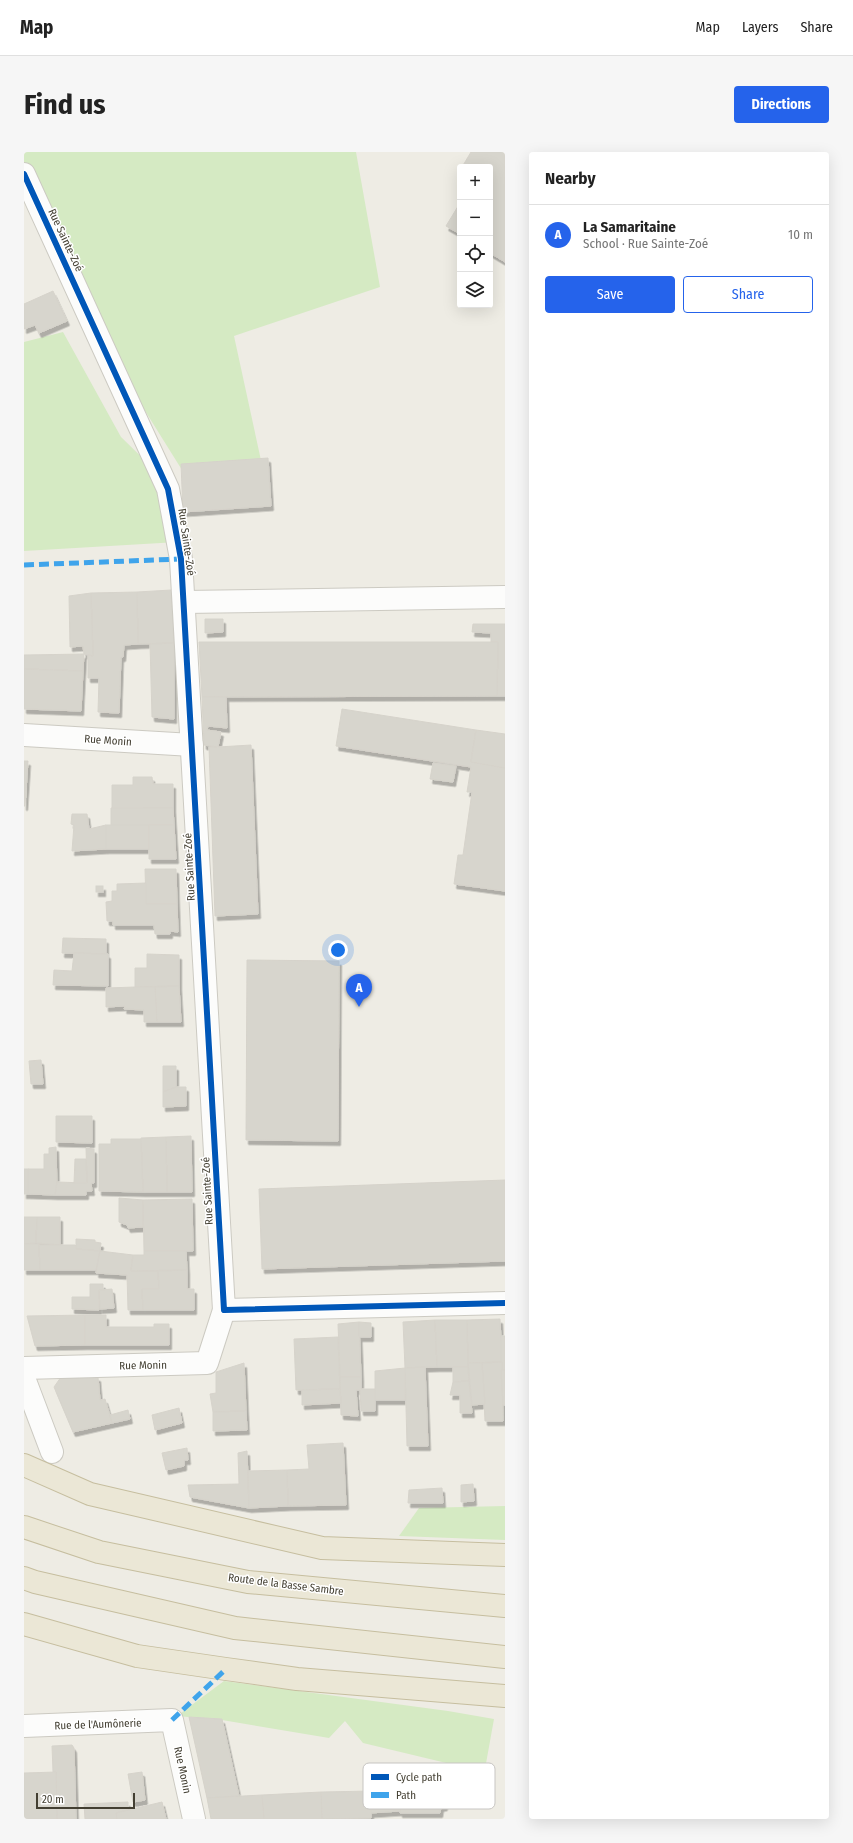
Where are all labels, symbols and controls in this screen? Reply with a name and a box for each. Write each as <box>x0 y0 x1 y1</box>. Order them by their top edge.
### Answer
text: Map <box>20 16 53 39</box>
text: Map <box>696 19 720 36</box>
text: Layers <box>742 19 778 36</box>
text: Share <box>800 19 833 36</box>
button: Directions <box>734 86 829 123</box>
text: Find us <box>24 88 106 121</box>
map controls <box>457 164 493 308</box>
button: + <box>457 164 493 200</box>
text: Nearby <box>545 168 596 189</box>
button: − <box>457 200 493 236</box>
street label: Rue Sainte-Zoé <box>45 207 86 274</box>
text: La Samaritaine <box>583 218 676 236</box>
text: A <box>554 227 562 242</box>
text: 10 m <box>788 227 813 242</box>
button: locate <box>457 236 493 272</box>
text: School · Rue Sainte-Zoé <box>583 236 708 251</box>
button: layers <box>457 272 493 308</box>
button: Save <box>545 276 675 313</box>
button: Share <box>683 276 813 313</box>
street label: Rue Sainte-Zoé <box>175 508 198 577</box>
street label: Rue Monin <box>84 732 132 749</box>
street label: Rue Sainte-Zoé <box>181 833 198 901</box>
your location <box>328 940 348 960</box>
pin: A <box>346 974 372 1007</box>
street label: Rue Sainte-Zoé <box>199 1157 216 1225</box>
street label: Rue Monin <box>119 1359 167 1372</box>
street label: Route de la Basse Sambre <box>227 1571 344 1598</box>
street label: Rue de l'Aumônerie <box>54 1716 142 1733</box>
street label: Rue Monin <box>171 1745 194 1795</box>
legend <box>363 1763 495 1809</box>
text: Cycle path <box>396 1771 442 1784</box>
text: Path <box>396 1789 416 1802</box>
scale bar <box>36 1791 135 1810</box>
text: 20 m <box>42 1793 64 1806</box>

